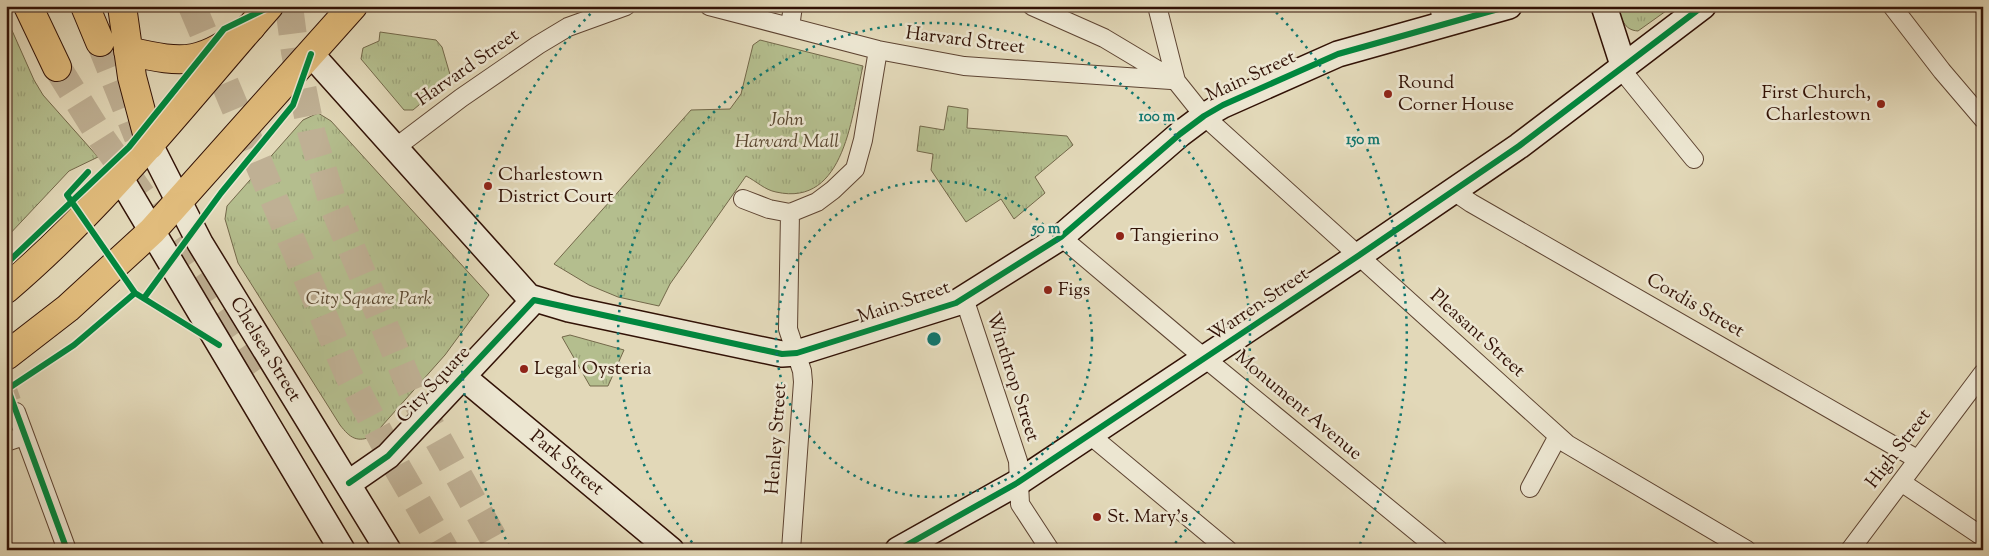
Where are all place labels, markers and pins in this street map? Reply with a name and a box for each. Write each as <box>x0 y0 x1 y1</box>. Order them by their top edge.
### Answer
place label: Round Corner House <box>1398 70 1514 119</box>
place label: First Church, Charlestown <box>1762 80 1871 129</box>
marker: Round Corner House <box>1382 88 1394 100</box>
marker: First Church, Charlestown <box>1875 98 1887 110</box>
place label: Charlestown District Court <box>498 162 614 211</box>
marker: Charlestown District Court <box>482 180 494 192</box>
place label: Tangierino <box>1130 223 1219 250</box>
marker: Tangierino <box>1114 230 1126 242</box>
place label: Figs <box>1058 277 1090 304</box>
marker: Figs <box>1042 284 1054 296</box>
centre of rings <box>925 330 943 348</box>
place label: Legal Oysteria <box>534 356 652 383</box>
marker: Legal Oysteria <box>518 363 530 375</box>
place label: St. Mary's <box>1107 504 1188 531</box>
marker: St. Mary's <box>1091 511 1103 523</box>

